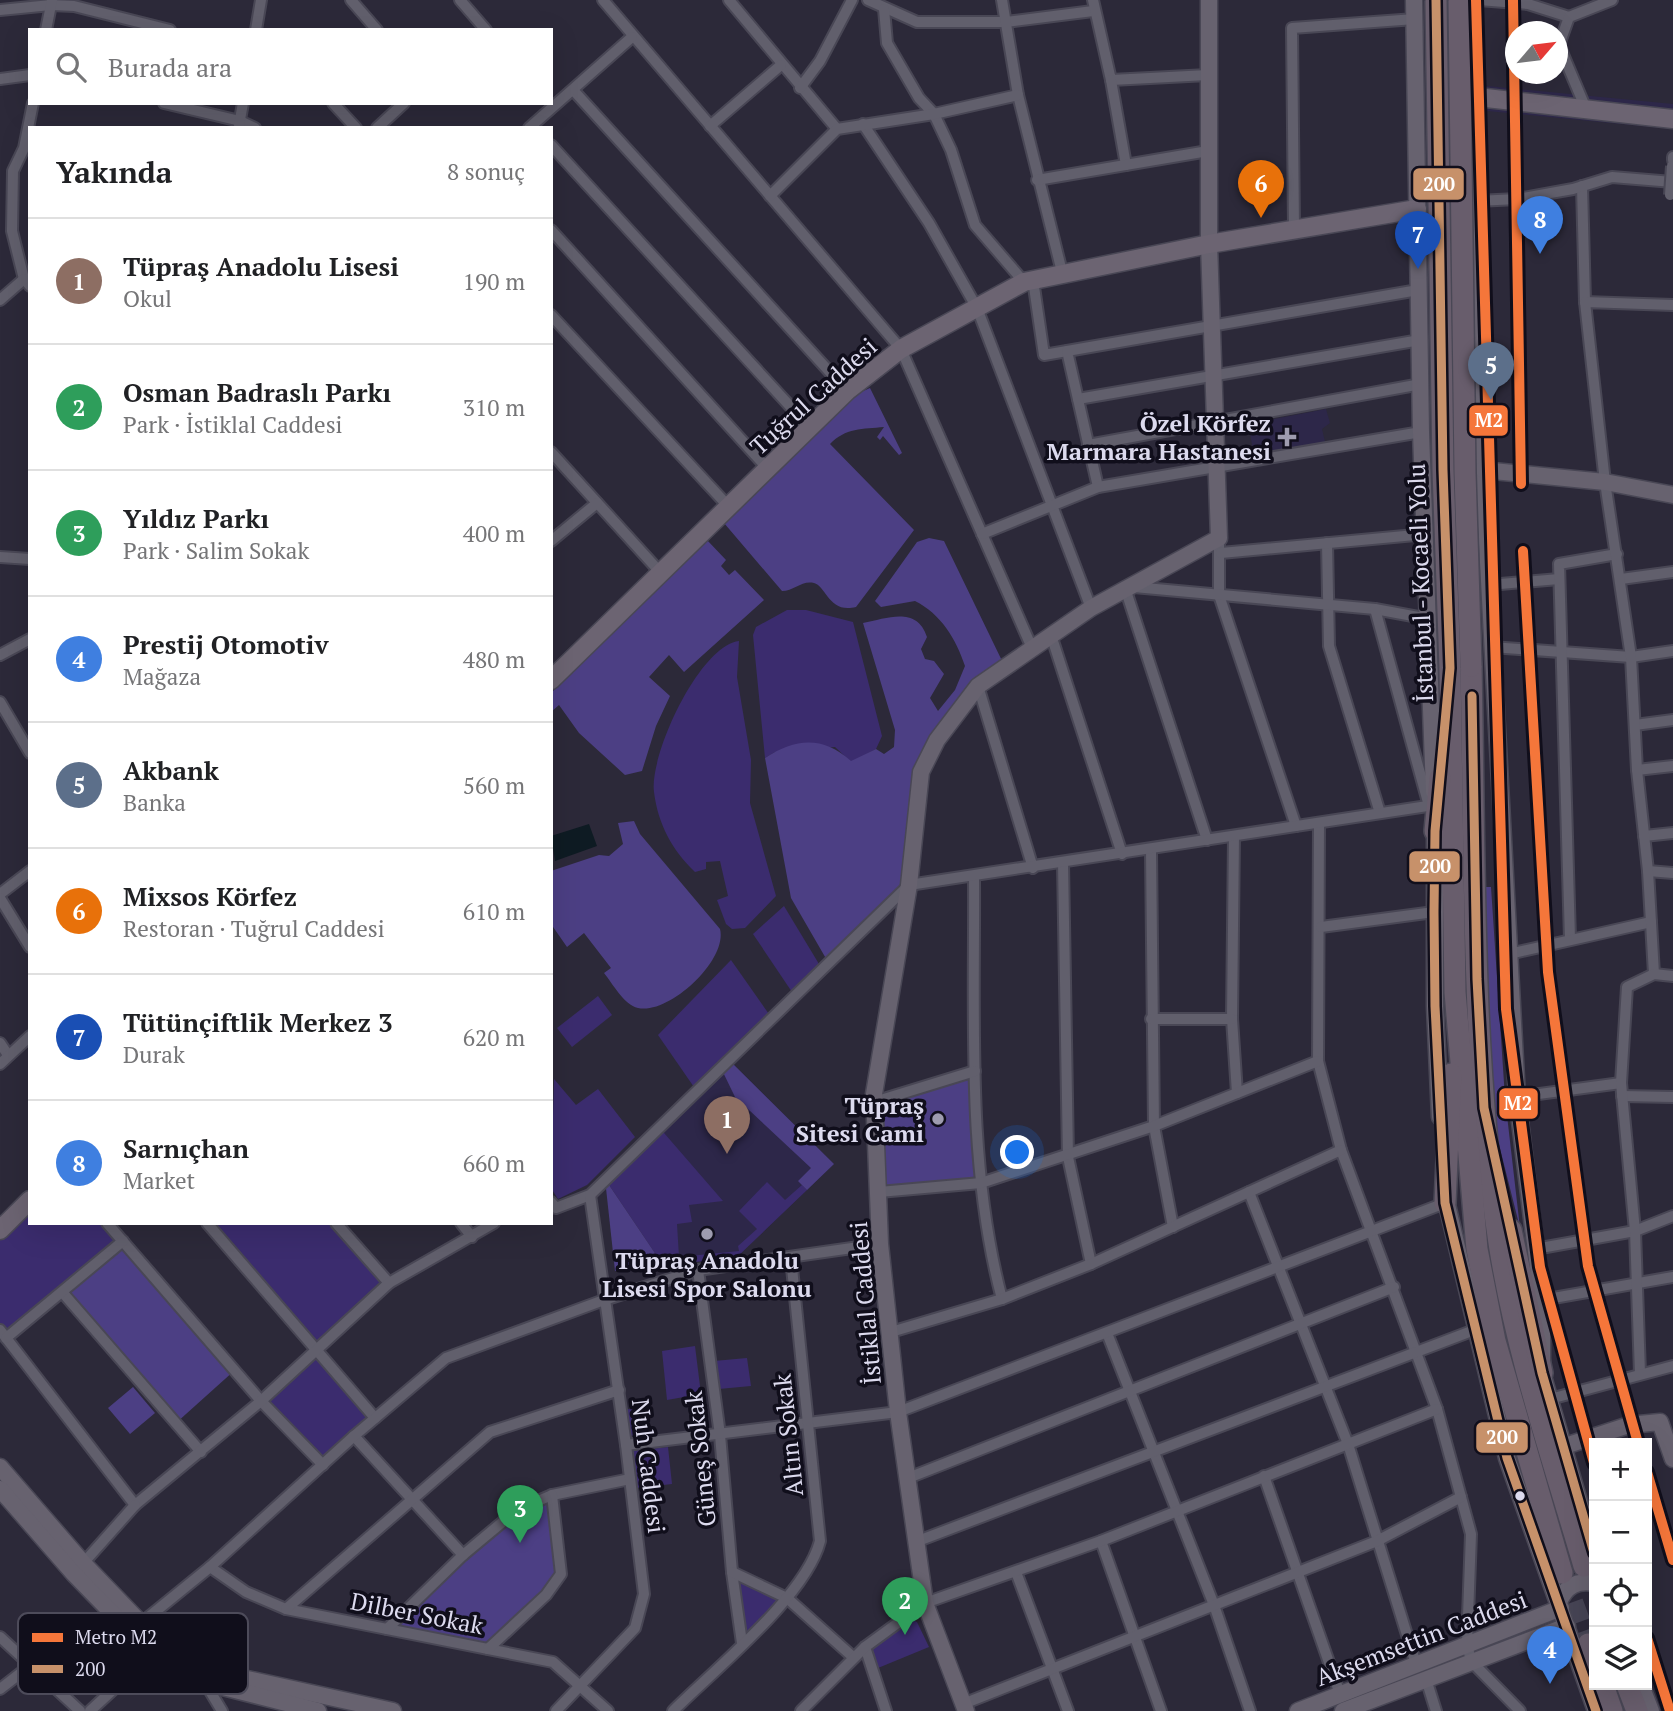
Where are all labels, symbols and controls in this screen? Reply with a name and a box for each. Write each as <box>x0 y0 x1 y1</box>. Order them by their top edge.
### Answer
north arrow <box>1505 21 1568 84</box>
search box <box>28 28 553 105</box>
icon: search <box>52 48 90 86</box>
text: Burada ara <box>108 50 232 84</box>
text: Yakında <box>56 152 172 192</box>
text: 8 sonuç <box>447 156 525 187</box>
pin: 6 <box>1238 160 1284 218</box>
line badge: 200 <box>1412 167 1465 201</box>
text: 200 <box>1423 171 1455 196</box>
pin: 8 <box>1517 196 1563 254</box>
pin: 7 <box>1395 211 1441 269</box>
text: Tüpraş Anadolu Lisesi <box>123 249 399 283</box>
text: 1 <box>73 266 86 297</box>
text: 190 m <box>463 266 525 297</box>
text: Okul <box>123 283 172 314</box>
street label: Tuğrul Caddesi <box>743 330 883 462</box>
pin: 5 <box>1468 342 1514 400</box>
text: Osman Badraslı Parkı <box>123 375 391 409</box>
text: 2 <box>73 392 86 423</box>
text: 310 m <box>463 392 525 423</box>
line badge: M2 <box>1468 404 1509 437</box>
place label: Özel Körfez Marmara Hastanesi <box>1046 407 1271 467</box>
text: M2 <box>1475 407 1503 432</box>
text: Park · İstiklal Caddesi <box>123 409 343 440</box>
marker: Özel Körfez Marmara Hastanesi <box>1277 427 1297 447</box>
street label: İstanbul - Kocaeli Yolu <box>1400 463 1440 703</box>
text: Yıldız Parkı <box>123 501 269 535</box>
text: 3 <box>73 518 86 549</box>
text: 400 m <box>463 518 525 549</box>
text: Park · Salim Sokak <box>123 535 309 566</box>
text: Prestij Otomotiv <box>123 627 329 661</box>
text: 4 <box>73 644 86 675</box>
text: 480 m <box>463 644 525 675</box>
text: Mağaza <box>123 661 201 692</box>
text: Akbank <box>123 753 219 787</box>
text: 5 <box>73 770 86 801</box>
text: 560 m <box>463 770 525 801</box>
text: Banka <box>123 787 186 818</box>
line badge: 200 <box>1408 850 1461 883</box>
text: 200 <box>1419 853 1451 878</box>
text: Mixsos Körfez <box>123 879 297 913</box>
text: 6 <box>73 896 86 927</box>
text: 610 m <box>463 896 525 927</box>
text: Restoran · Tuğrul Caddesi <box>123 913 385 944</box>
text: Tütünçiftlik Merkez 3 <box>123 1005 393 1039</box>
text: 7 <box>73 1022 86 1053</box>
text: 620 m <box>463 1022 525 1053</box>
text: Durak <box>123 1039 185 1070</box>
line badge: M2 <box>1498 1087 1539 1120</box>
place label: Tüpraş Sitesi Cami <box>796 1089 924 1149</box>
text: M2 <box>1504 1090 1532 1115</box>
pin: 1 <box>704 1096 750 1154</box>
marker: Tüpraş Sitesi Cami <box>930 1111 946 1127</box>
text: Sarnıçhan <box>123 1131 249 1165</box>
your location <box>1000 1135 1034 1169</box>
text: 8 <box>73 1148 86 1179</box>
text: 660 m <box>463 1148 525 1179</box>
text: Market <box>123 1165 195 1196</box>
street label: İstiklal Caddesi <box>842 1220 888 1386</box>
marker: Tüpraş Anadolu Lisesi Spor Salonu <box>699 1226 715 1242</box>
place label: Tüpraş Anadolu Lisesi Spor Salonu <box>602 1244 812 1304</box>
street label: Altın Sokak <box>766 1372 810 1498</box>
street label: Güneş Sokak <box>677 1389 723 1528</box>
street label: Nuh Caddesi <box>625 1397 673 1535</box>
line badge: 200 <box>1475 1421 1529 1454</box>
text: 200 <box>1486 1424 1518 1449</box>
map controls <box>1589 1438 1652 1690</box>
button: + <box>1589 1438 1652 1501</box>
pin: 3 <box>497 1485 543 1543</box>
unlabelled marker <box>1513 1489 1527 1503</box>
button: − <box>1589 1501 1652 1564</box>
button: locate <box>1589 1564 1652 1627</box>
pin: 2 <box>882 1577 928 1635</box>
street label: Akşemsettin Caddesi <box>1311 1583 1531 1693</box>
street label: Dilber Sokak <box>348 1584 487 1642</box>
legend <box>18 1613 248 1694</box>
text: Metro M2 <box>75 1624 157 1649</box>
pin: 4 <box>1527 1626 1573 1684</box>
button: layers <box>1589 1627 1652 1690</box>
text: 200 <box>75 1656 105 1681</box>

